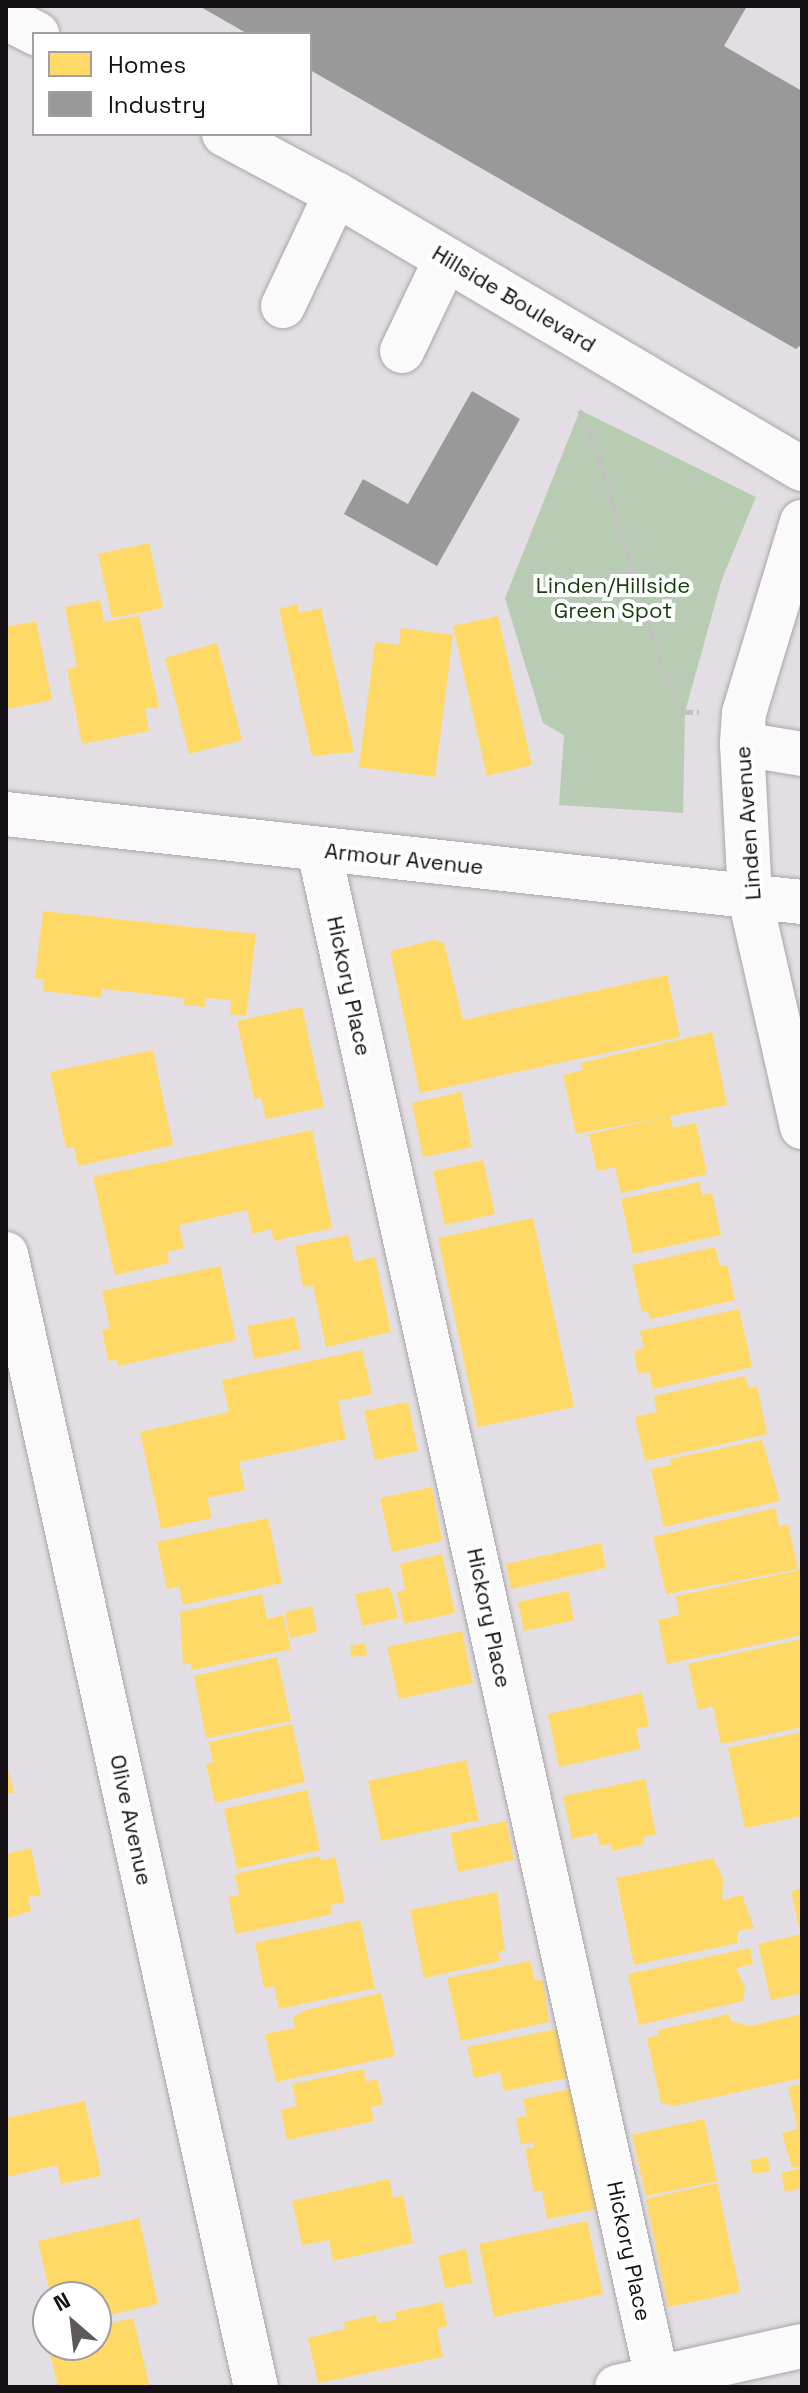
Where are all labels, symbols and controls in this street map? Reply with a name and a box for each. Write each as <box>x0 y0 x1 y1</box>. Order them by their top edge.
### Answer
legend <box>32 32 312 136</box>
text: Homes <box>108 49 186 80</box>
text: Industry <box>108 89 206 120</box>
street label: Hillside Boulevard <box>427 240 601 358</box>
park label: Linden/Hillside Green Spot <box>536 572 690 624</box>
street label: Linden Avenue <box>729 745 767 901</box>
street label: Armour Avenue <box>323 838 485 880</box>
street label: Hickory Place <box>321 914 377 1058</box>
street label: Hickory Place <box>461 1546 517 1690</box>
street label: Olive Avenue <box>104 1752 158 1888</box>
street label: Hickory Place <box>601 2179 657 2323</box>
north arrow <box>32 2281 112 2361</box>
text: N <box>49 2286 75 2317</box>

